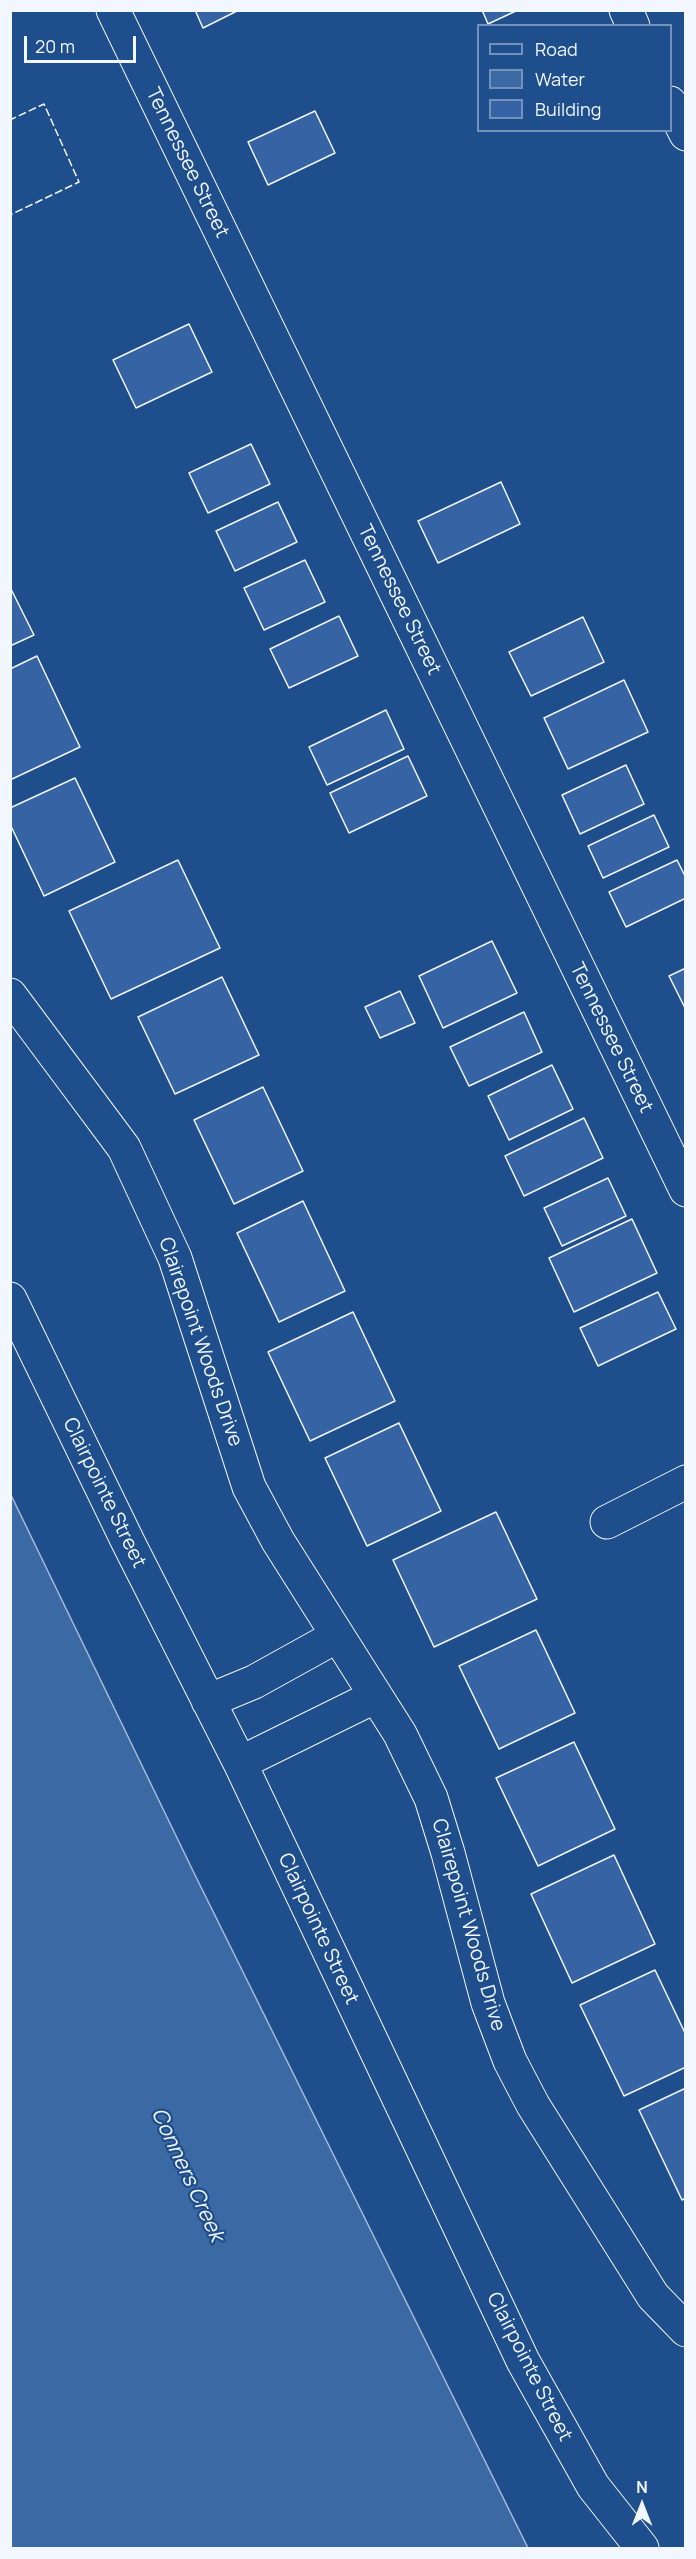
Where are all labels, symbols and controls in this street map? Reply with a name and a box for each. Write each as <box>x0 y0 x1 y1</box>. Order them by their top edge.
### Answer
scale bar <box>27 24 140 62</box>
legend <box>477 24 672 132</box>
text: 20 m <box>35 34 75 58</box>
text: Road <box>535 37 578 61</box>
text: Water <box>535 67 585 91</box>
street label: Tennessee Street <box>140 84 234 242</box>
text: Building <box>535 97 601 121</box>
street label: Tennessee Street <box>352 521 446 679</box>
street label: Tennessee Street <box>564 959 658 1117</box>
street label: Clairepoint Woods Drive <box>153 1234 247 1450</box>
street label: Clairpointe Street <box>57 1414 151 1572</box>
street label: Clairepoint Woods Drive <box>426 1816 510 2034</box>
street label: Clairpointe Street <box>272 1850 364 2008</box>
water label: Conners Creek <box>145 2104 229 2246</box>
street label: Clairpointe Street <box>481 2288 577 2446</box>
north arrow <box>612 2475 672 2535</box>
text: N <box>636 2476 648 2498</box>

